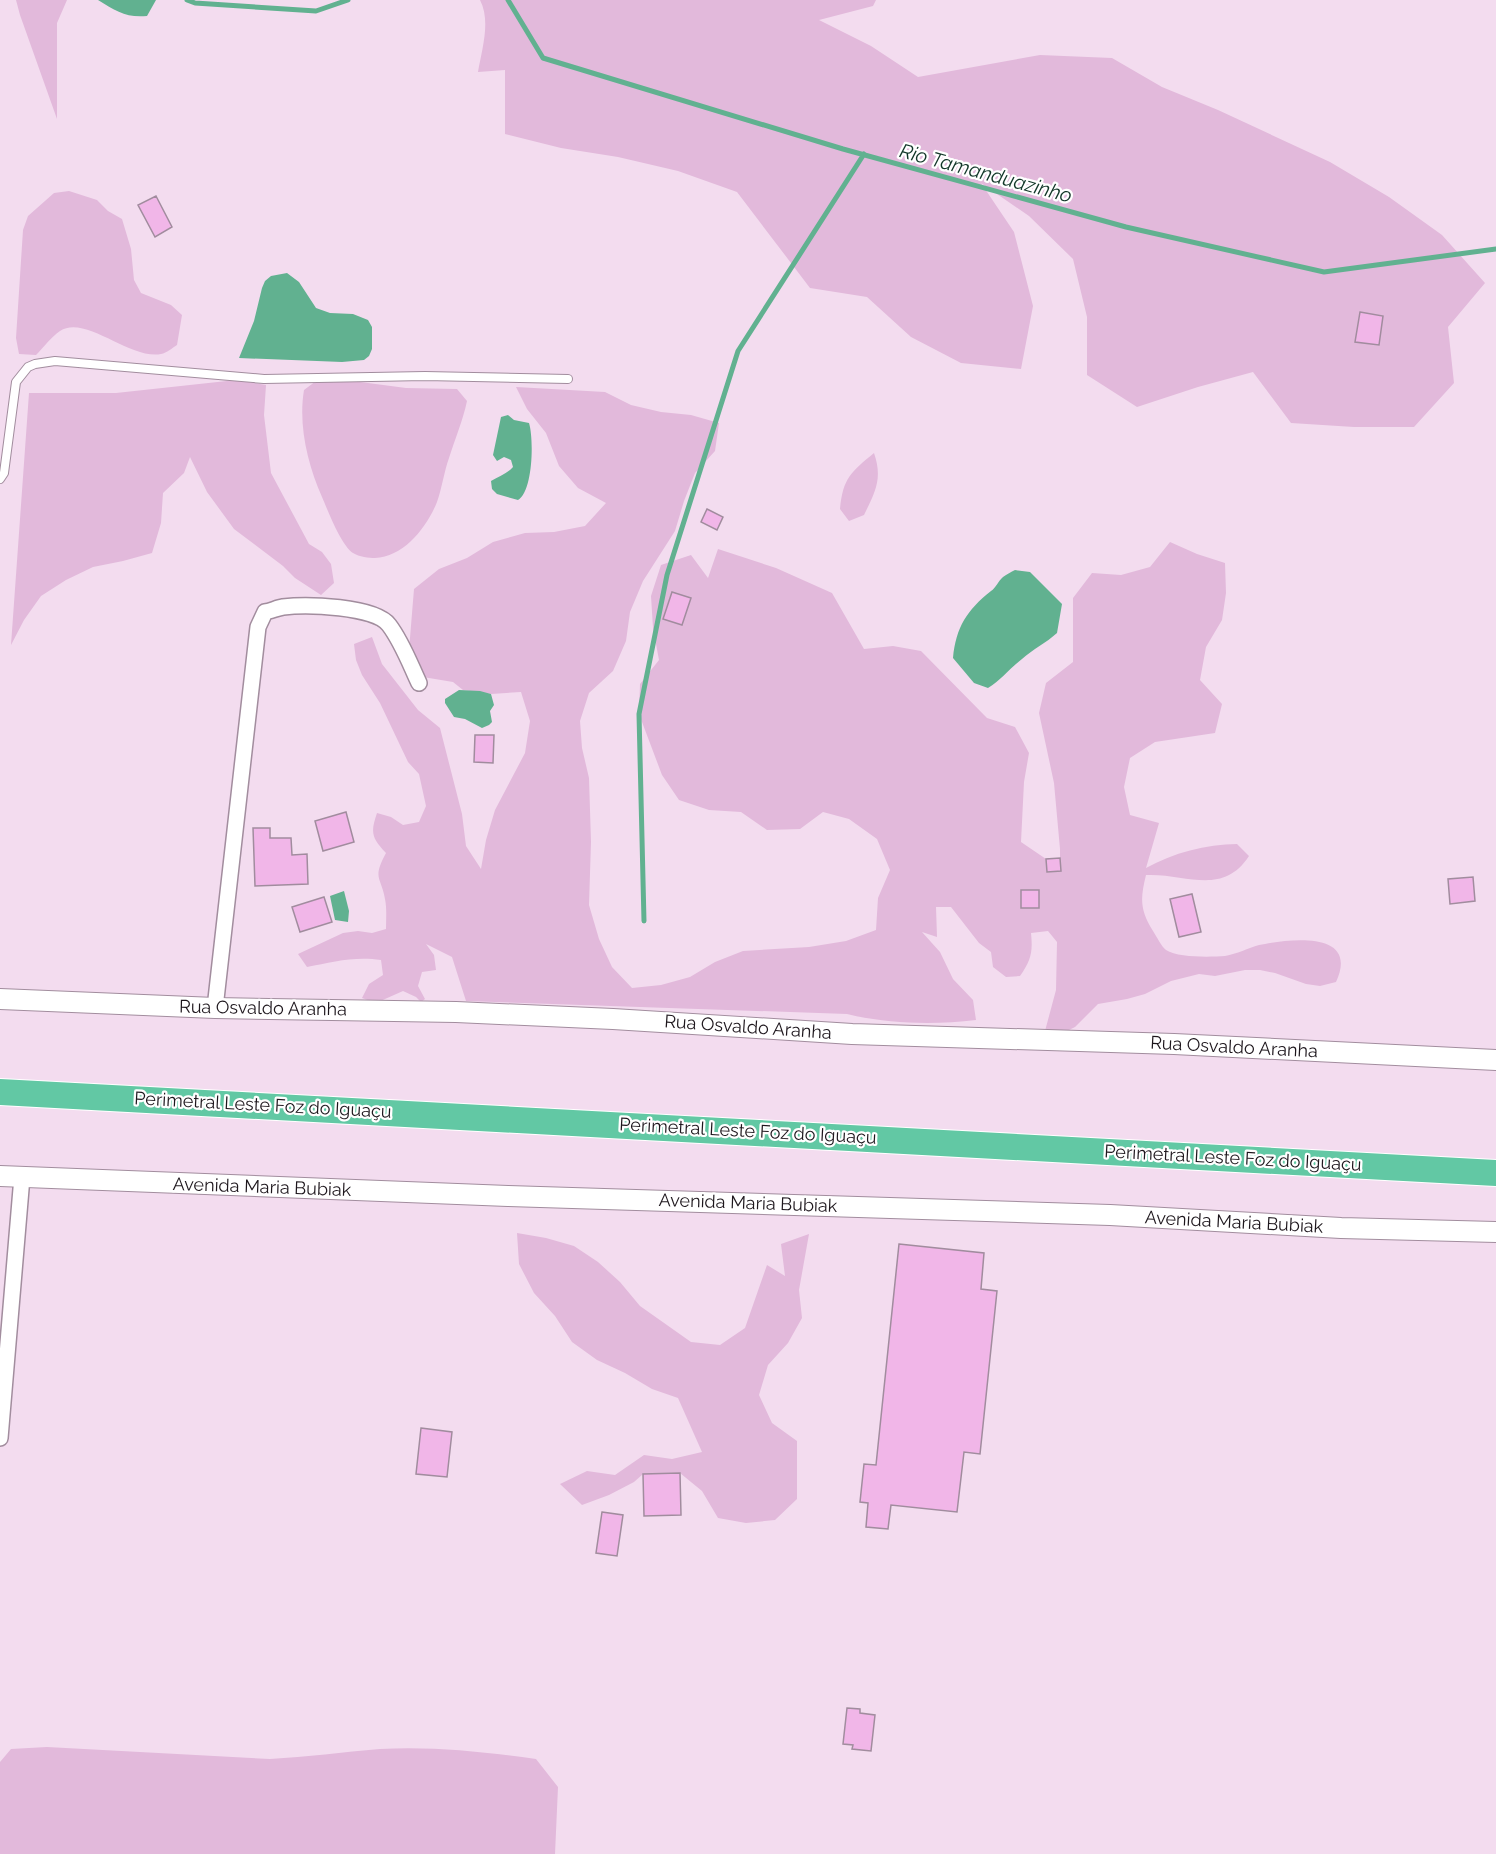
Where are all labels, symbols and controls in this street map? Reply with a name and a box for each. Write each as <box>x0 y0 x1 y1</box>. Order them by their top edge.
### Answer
water label: Rio Tamanduazinho <box>897 138 1075 208</box>
street label: Rua Osvaldo Aranha <box>179 996 347 1019</box>
street label: Rua Osvaldo Aranha <box>664 1010 832 1043</box>
street label: Rua Osvaldo Aranha <box>1150 1032 1318 1061</box>
street label: Perimetral Leste Foz do Iguaçu <box>134 1087 392 1122</box>
street label: Perimetral Leste Foz do Iguaçu <box>619 1113 877 1148</box>
street label: Perimetral Leste Foz do Iguaçu <box>1104 1140 1362 1175</box>
street label: Avenida Maria Bubiak <box>172 1173 352 1200</box>
street label: Avenida Maria Bubiak <box>658 1189 838 1216</box>
street label: Avenida Maria Bubiak <box>1144 1206 1324 1237</box>

